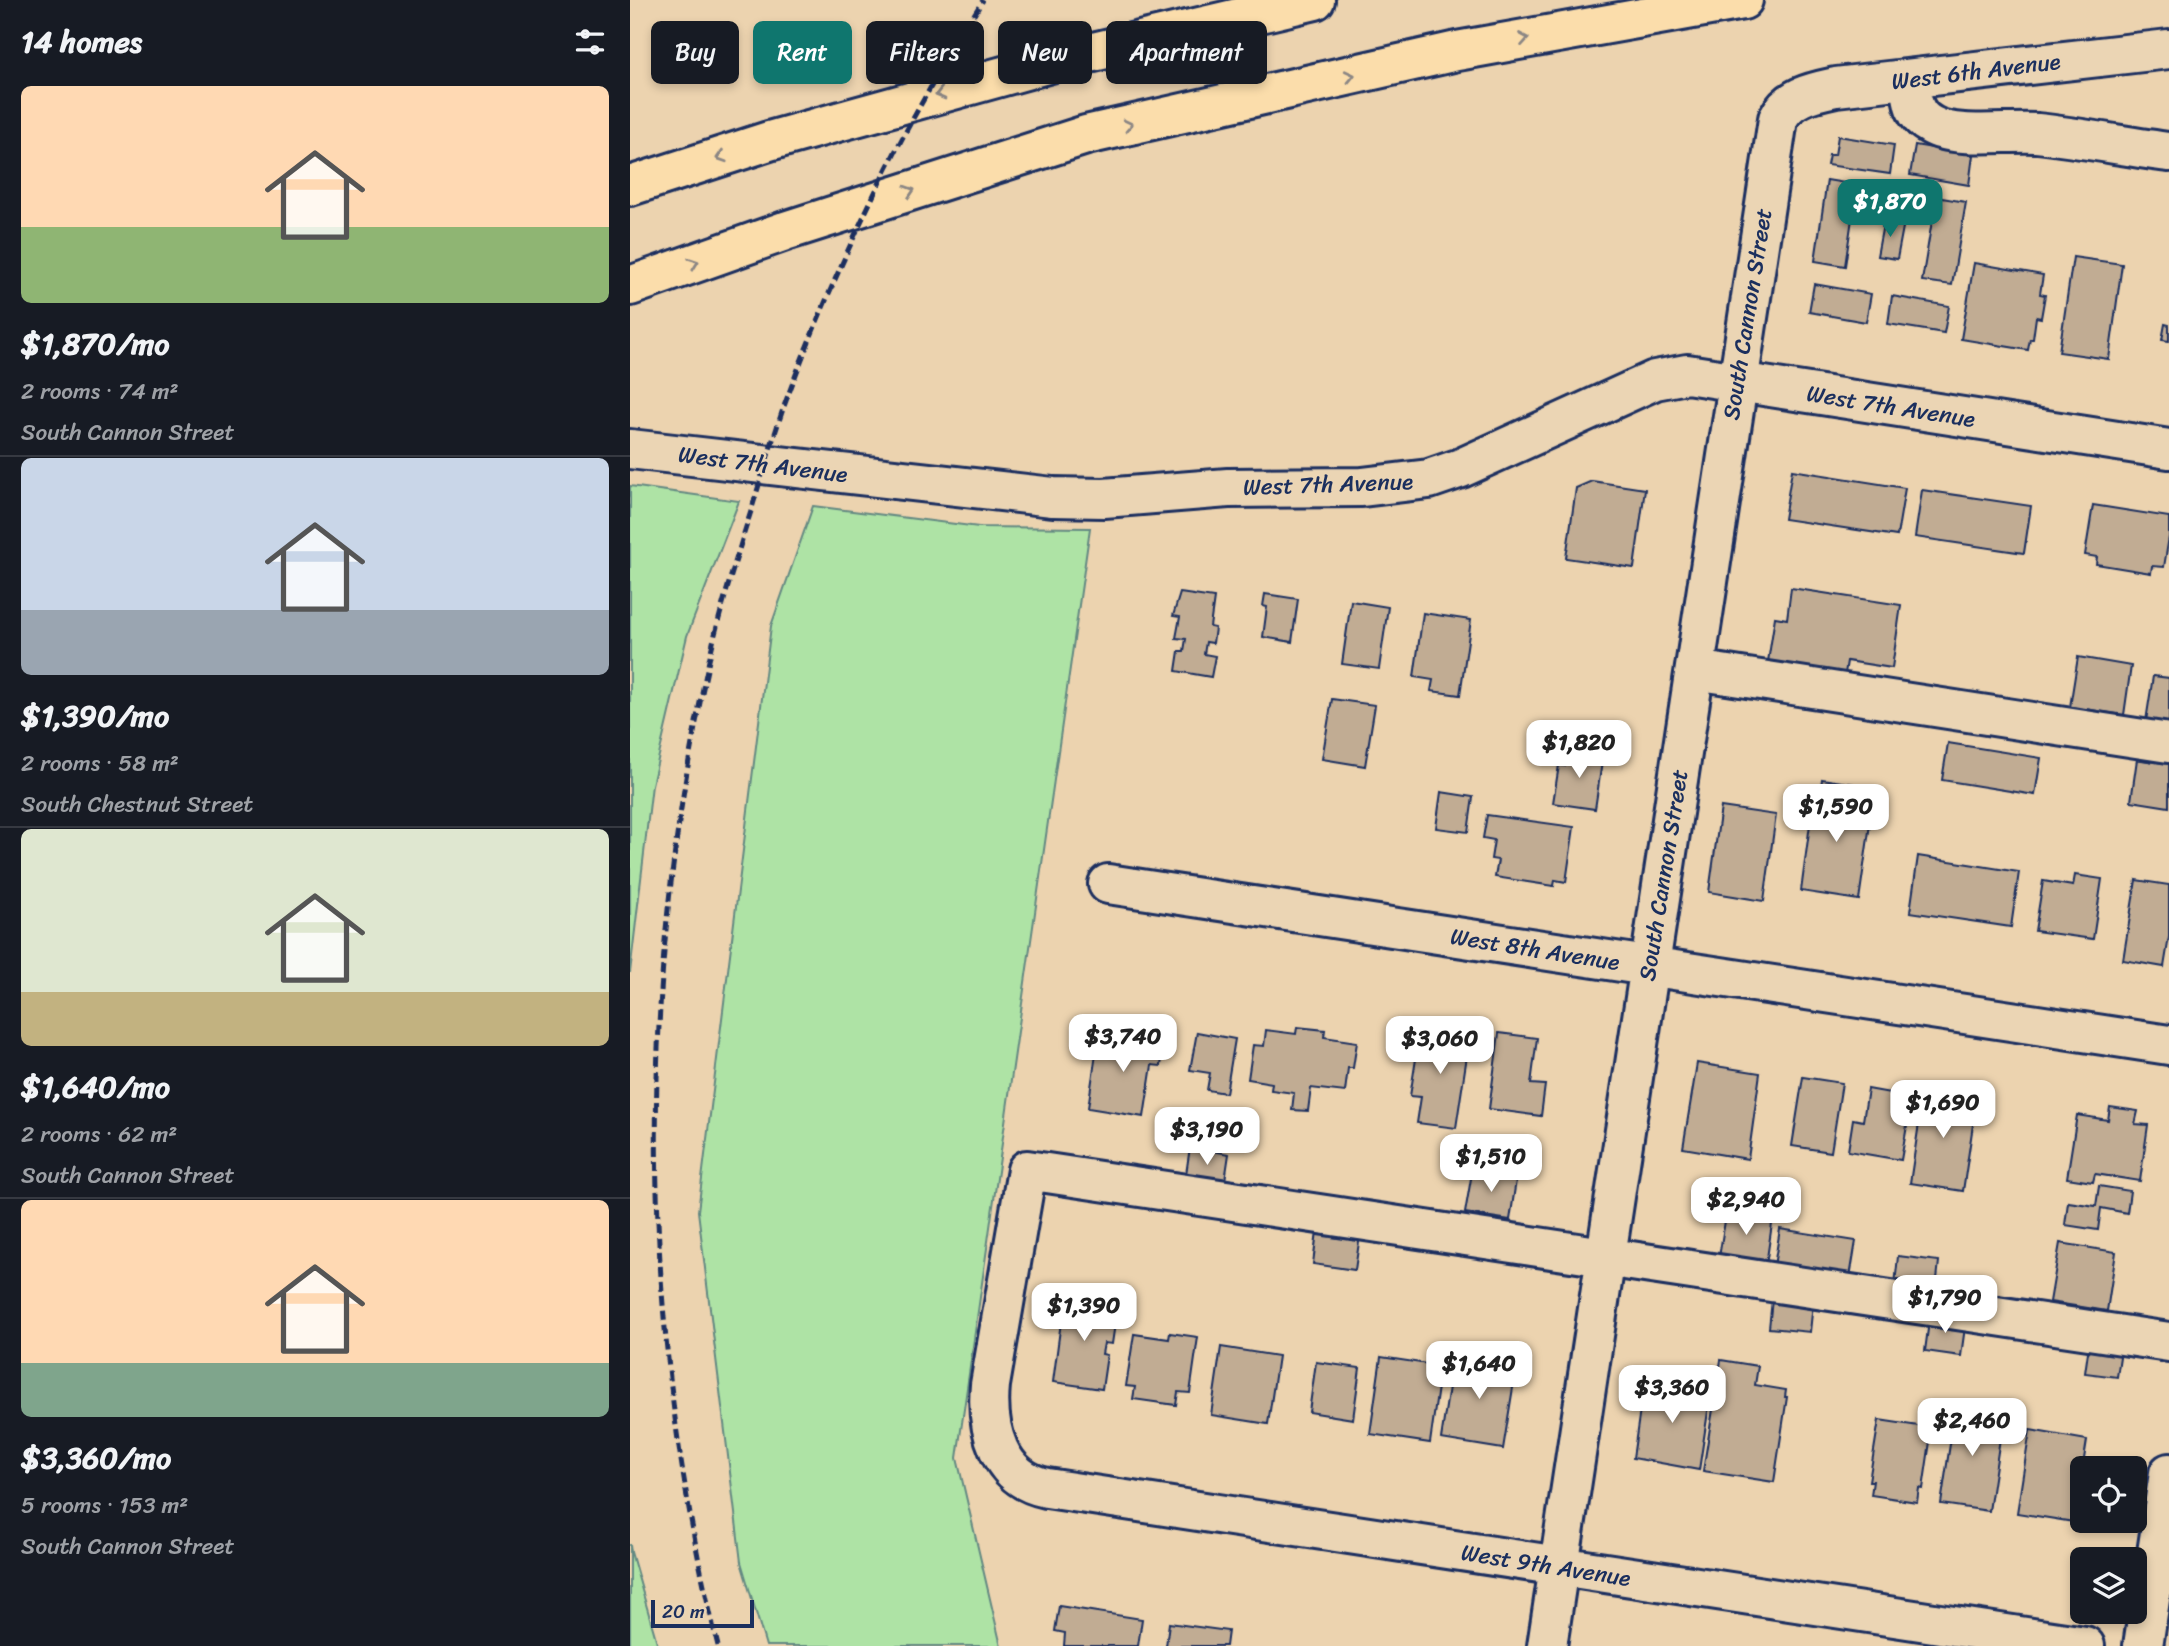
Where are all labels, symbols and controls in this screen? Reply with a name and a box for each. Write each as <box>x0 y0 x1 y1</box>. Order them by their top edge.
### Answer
text: 14 homes <box>21 15 142 69</box>
chip: Buy <box>651 21 739 84</box>
chip: Rent <box>753 21 852 84</box>
chip: Filters <box>866 21 984 84</box>
chip: New <box>998 21 1092 84</box>
chip: Apartment <box>1106 21 1267 84</box>
icon: filters <box>571 23 609 61</box>
one-way arrow <box>1518 33 1530 48</box>
street label: West 6th Avenue <box>1889 41 2063 102</box>
one-way arrow <box>1344 69 1356 84</box>
one-way arrow <box>934 86 946 100</box>
one-way arrow <box>1122 119 1134 134</box>
icon: home <box>252 132 378 258</box>
one-way arrow <box>715 148 727 163</box>
pin: $1,870 <box>1833 180 1947 239</box>
text: $1,870 <box>1853 181 1927 222</box>
one-way arrow <box>904 184 916 199</box>
street label: South Cannon Street <box>1711 205 1784 423</box>
one-way arrow <box>688 257 700 271</box>
text: $1,870/mo <box>21 317 169 371</box>
text: 2 rooms · 74 m² <box>21 371 178 412</box>
street label: West 7th Avenue <box>1804 373 1978 440</box>
text: South Cannon Street <box>21 412 235 453</box>
street label: West 7th Avenue <box>676 434 850 495</box>
street label: West 7th Avenue <box>1242 461 1414 508</box>
icon: home <box>252 504 378 630</box>
text: $1,390/mo <box>21 689 169 743</box>
pin: $1,820 <box>1522 720 1636 780</box>
text: $1,820 <box>1542 722 1616 763</box>
text: 2 rooms · 58 m² <box>21 743 179 784</box>
street label: South Cannon Street <box>1627 766 1700 984</box>
text: South Chestnut Street <box>21 784 253 825</box>
pin: $1,590 <box>1779 784 1893 844</box>
text: $1,590 <box>1799 786 1873 827</box>
icon: home <box>252 875 378 1001</box>
street label: West 8th Avenue <box>1447 916 1623 983</box>
pin: $3,740 <box>1066 1014 1180 1074</box>
text: $3,740 <box>1085 1016 1161 1057</box>
pin: $3,060 <box>1383 1016 1497 1076</box>
text: $3,060 <box>1402 1018 1478 1059</box>
text: $1,640/mo <box>21 1060 170 1114</box>
pin: $1,690 <box>1886 1080 2000 1140</box>
text: $1,690 <box>1906 1082 1980 1123</box>
pin: $3,190 <box>1150 1108 1264 1167</box>
text: $3,190 <box>1171 1109 1243 1150</box>
text: 2 rooms · 62 m² <box>21 1114 177 1155</box>
pin: $1,510 <box>1434 1134 1548 1194</box>
text: $1,510 <box>1456 1136 1526 1177</box>
text: South Cannon Street <box>21 1155 235 1196</box>
pin: $2,940 <box>1689 1178 1803 1237</box>
text: $2,940 <box>1707 1179 1785 1220</box>
icon: home <box>252 1246 378 1372</box>
pin: $1,790 <box>1888 1276 2002 1335</box>
text: $1,790 <box>1908 1277 1982 1318</box>
pin: $1,390 <box>1027 1284 1141 1343</box>
text: $1,390 <box>1048 1285 1120 1326</box>
pin: $1,640 <box>1422 1342 1536 1401</box>
text: $1,640 <box>1442 1343 1516 1384</box>
pin: $3,360 <box>1615 1366 1729 1425</box>
text: $3,360 <box>1635 1367 1709 1408</box>
pin: $2,460 <box>1915 1398 2029 1458</box>
text: $2,460 <box>1934 1400 2010 1441</box>
text: $3,360/mo <box>21 1431 171 1485</box>
map controls <box>2070 1456 2147 1624</box>
button: locate <box>2070 1456 2147 1533</box>
text: 5 rooms · 153 m² <box>21 1485 188 1526</box>
text: South Cannon Street <box>21 1526 235 1567</box>
street label: West 9th Avenue <box>1458 1532 1634 1599</box>
button: layers <box>2070 1547 2147 1624</box>
text: 20 m <box>662 1595 705 1628</box>
scale bar <box>651 1597 754 1629</box>

